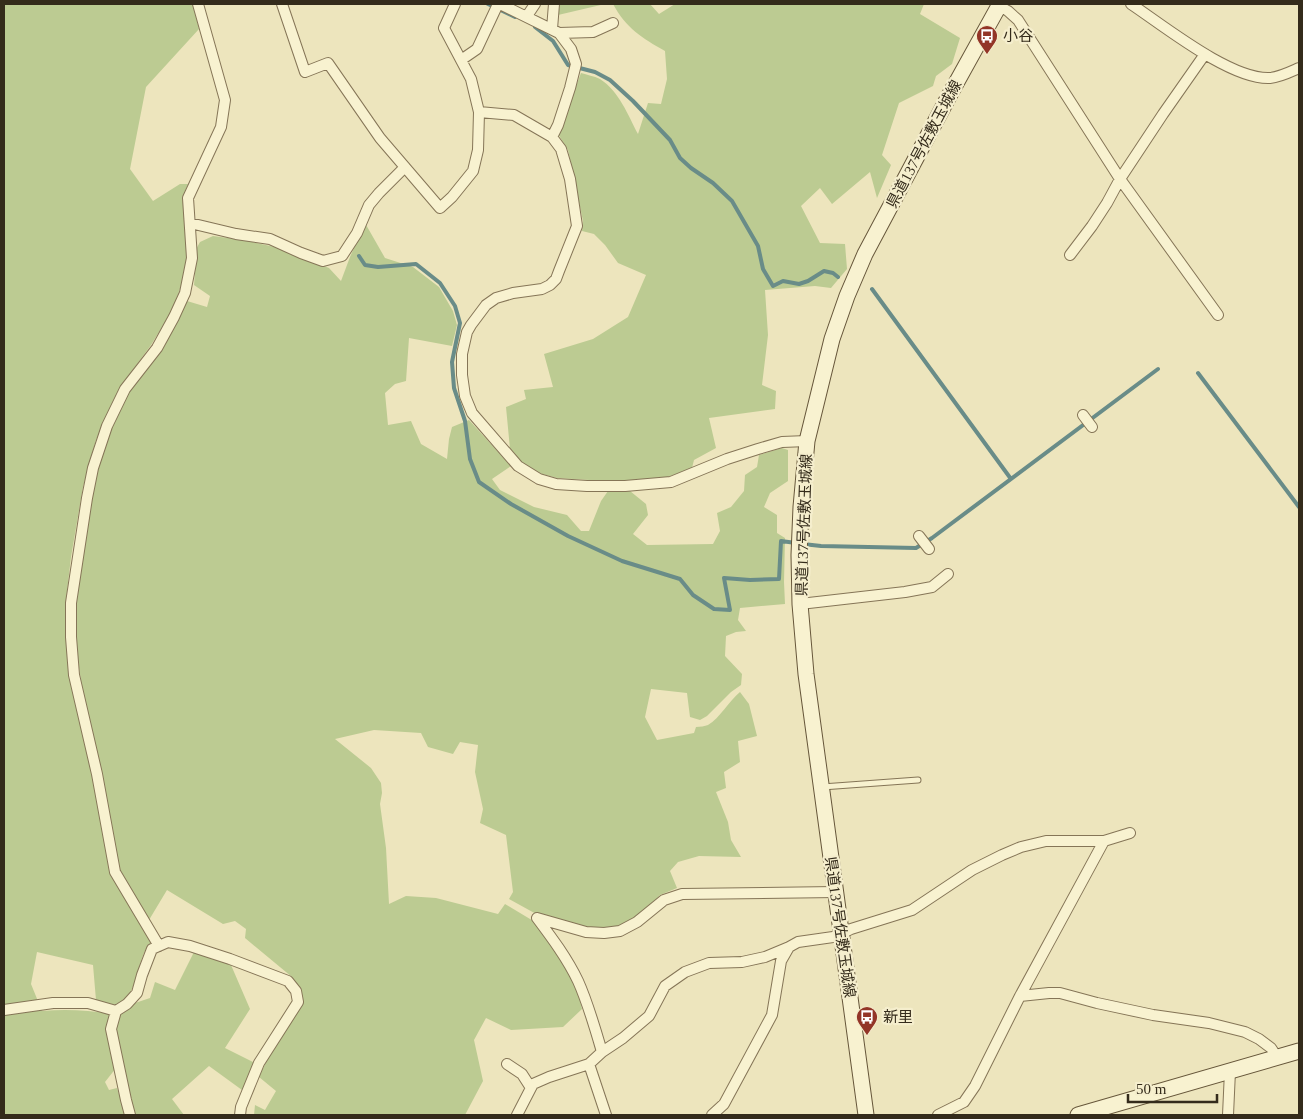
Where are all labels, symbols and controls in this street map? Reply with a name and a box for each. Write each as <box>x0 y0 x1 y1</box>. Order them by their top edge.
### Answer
bus stop icon: 小谷 <box>975 24 999 55</box>
place label: 小谷 <box>1003 28 1033 44</box>
street label: 県道137号佐敷玉城線 <box>883 77 965 211</box>
street label: 県道137号佐敷玉城線 <box>793 453 814 596</box>
street label: 県道137号佐敷玉城線 <box>822 855 859 999</box>
bus stop icon: 新里 <box>855 1005 879 1036</box>
place label: 新里 <box>883 1009 913 1025</box>
scale bar <box>1128 1072 1217 1104</box>
text: 50 m <box>1136 1081 1167 1097</box>

